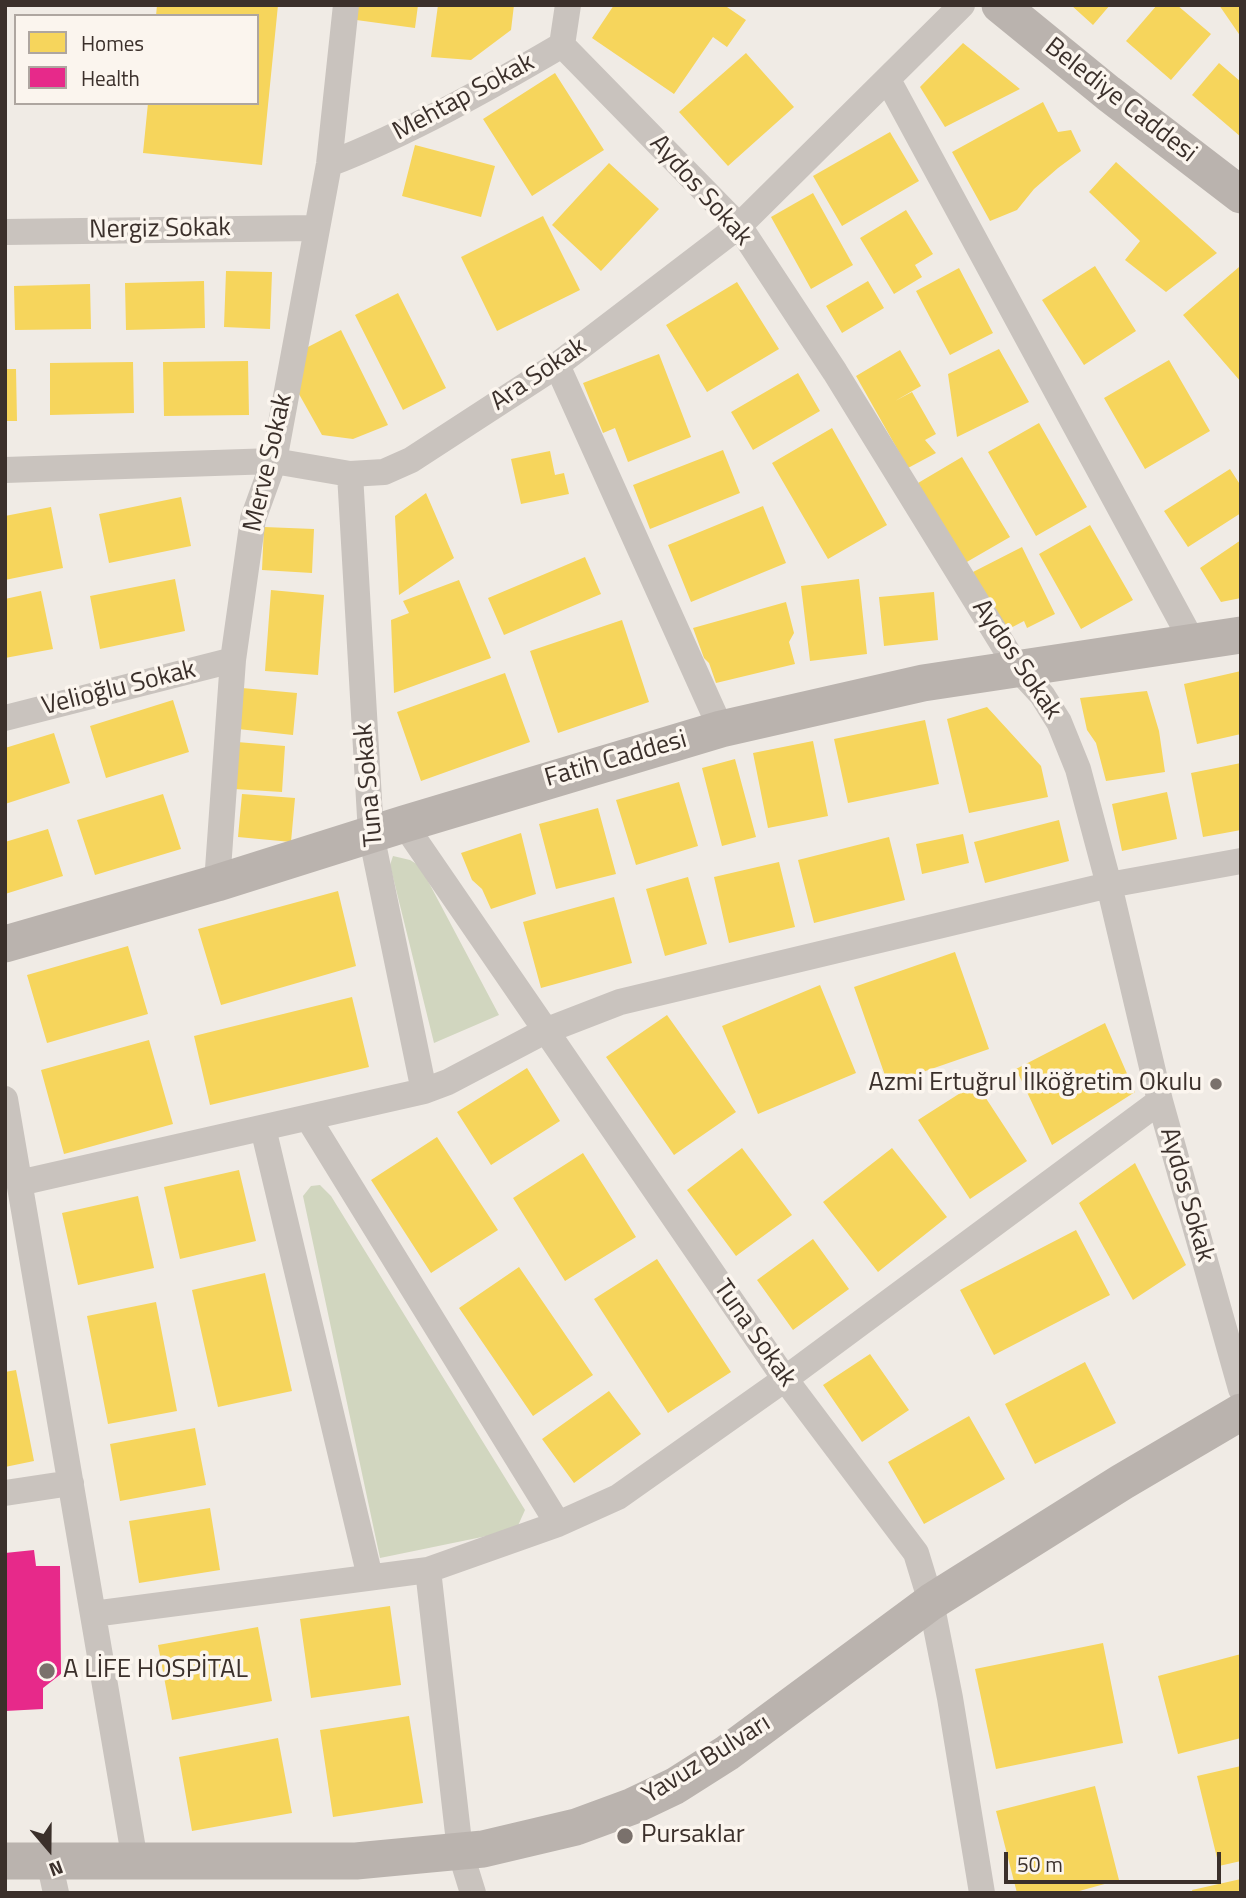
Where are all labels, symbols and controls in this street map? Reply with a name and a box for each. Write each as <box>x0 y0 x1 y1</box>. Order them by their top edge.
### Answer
legend <box>14 14 259 105</box>
text: Homes <box>81 27 144 59</box>
street label: Belediye Caddesi <box>1038 32 1202 170</box>
street label: Mehtap Sokak <box>388 48 540 148</box>
text: Health <box>81 62 140 94</box>
street label: Aydos Sokak <box>642 129 758 253</box>
street label: Nergiz Sokak <box>89 213 231 247</box>
street label: Ara Sokak <box>485 332 593 418</box>
street label: Merve Sokak <box>238 391 300 535</box>
street label: Aydos Sokak <box>964 594 1068 726</box>
street label: Velioğlu Sokak <box>39 655 199 723</box>
street label: Tuna Sokak <box>349 722 391 848</box>
street label: Fatih Caddesi <box>542 725 690 795</box>
place label: Azmi Ertuğrul İlköğretim Okulu <box>868 1068 1202 1100</box>
marker: Azmi Ertuğrul İlköğretim Okulu <box>1208 1076 1224 1092</box>
street label: Aydos Sokak <box>1152 1124 1220 1266</box>
street label: Tuna Sokak <box>706 1274 802 1394</box>
place label: A LİFE HOSPİTAL <box>63 1655 248 1687</box>
marker: A LİFE HOSPİTAL <box>37 1661 57 1681</box>
street label: Yavuz Bulvarı <box>637 1708 777 1812</box>
north arrow <box>14 1814 84 1884</box>
place label: Pursaklar <box>641 1820 745 1852</box>
marker: Pursaklar <box>615 1826 635 1846</box>
scale bar <box>1008 1839 1225 1883</box>
text: 50 m <box>1017 1848 1063 1880</box>
text: N <box>45 1853 68 1885</box>

